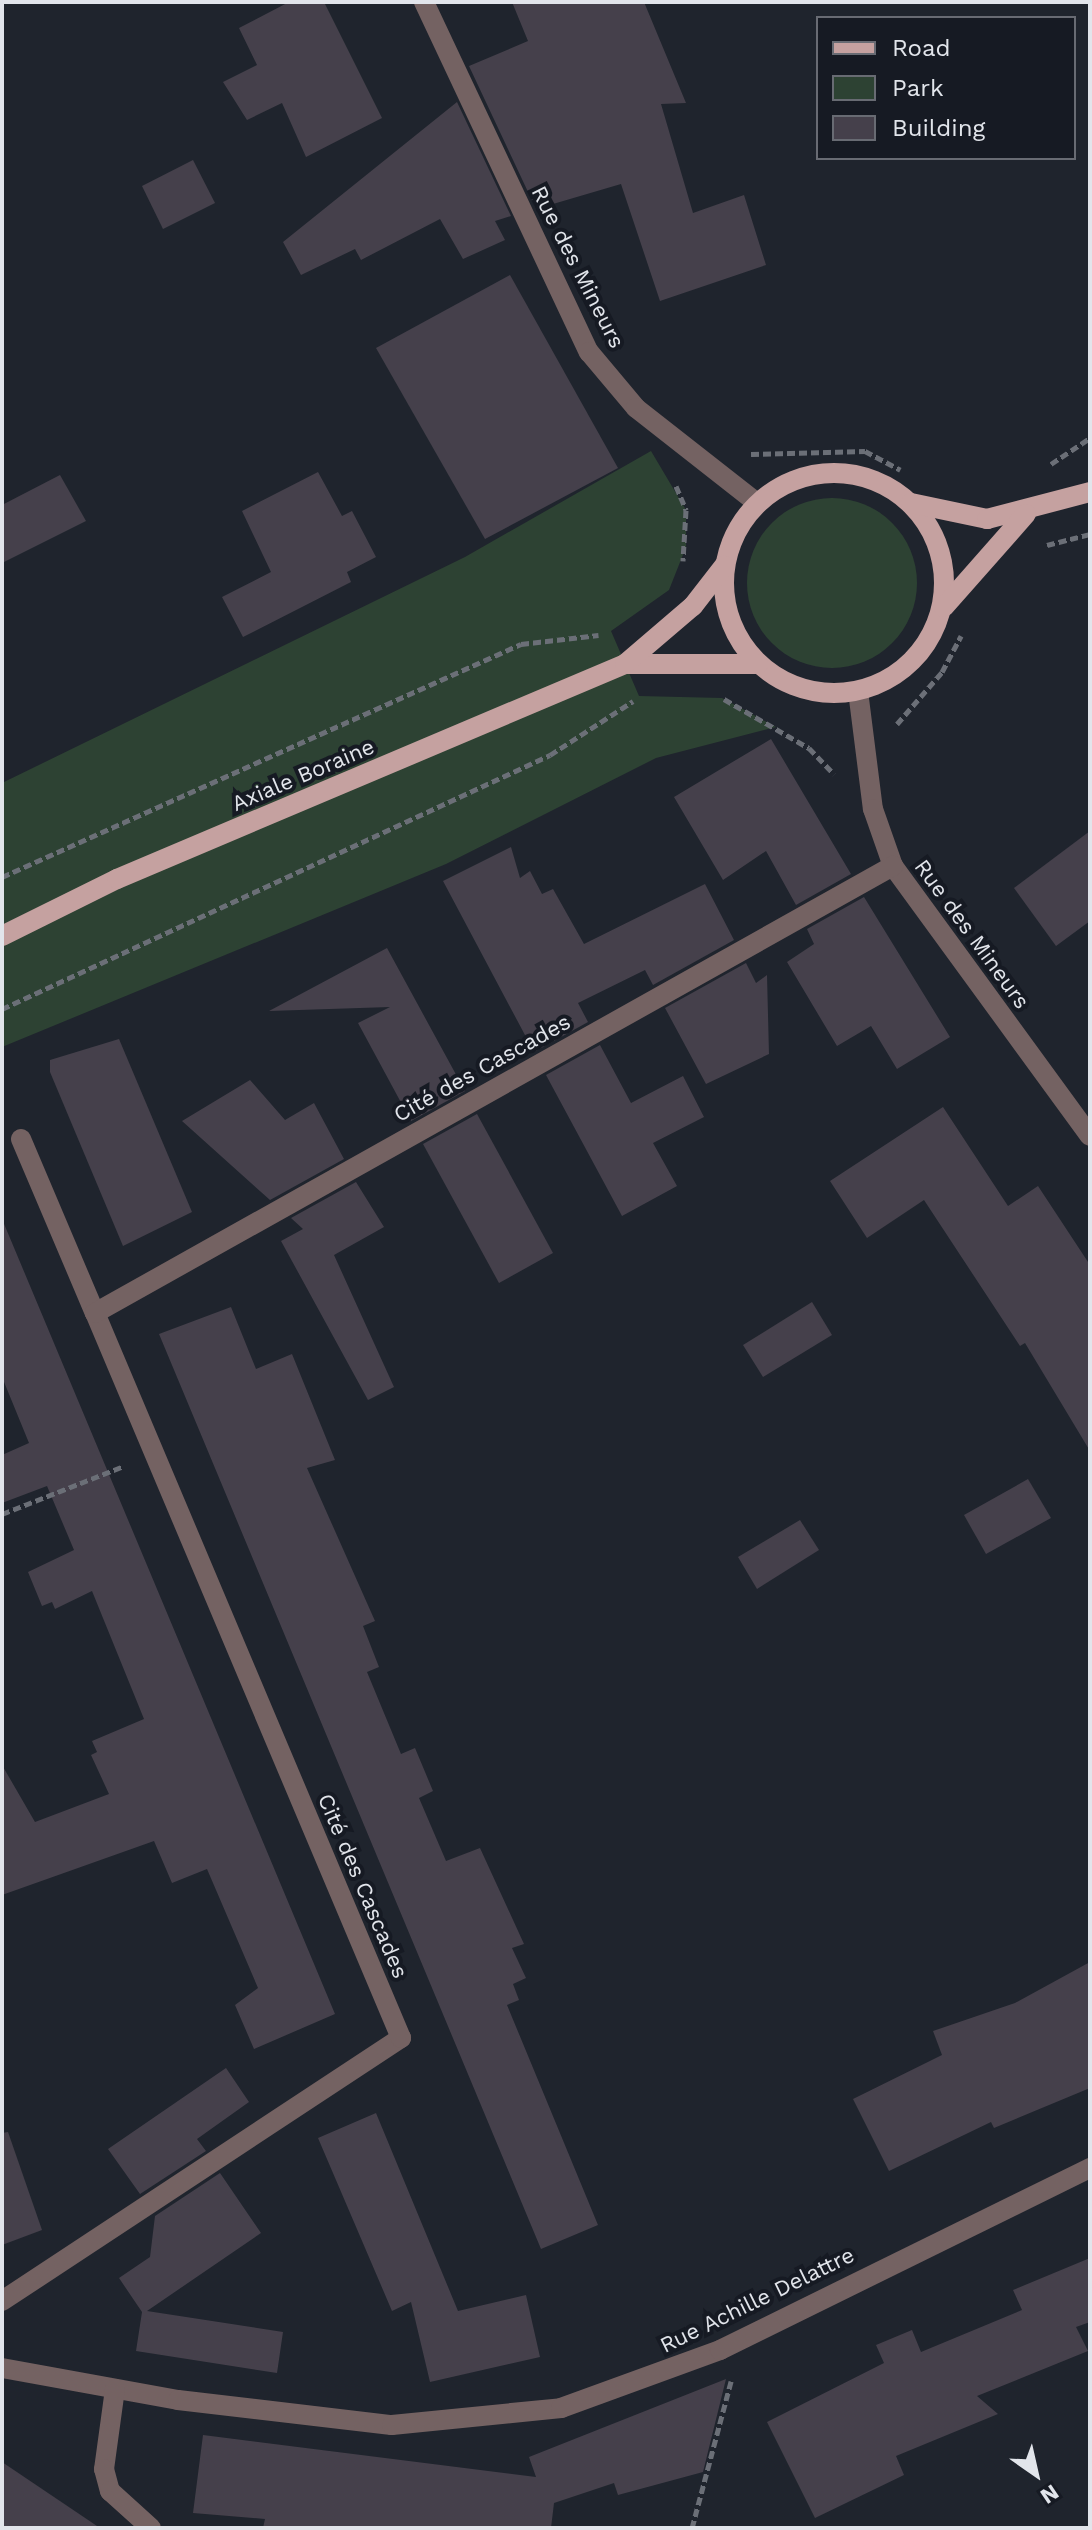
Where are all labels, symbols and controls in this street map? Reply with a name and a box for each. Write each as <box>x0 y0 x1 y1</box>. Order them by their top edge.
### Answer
legend <box>816 16 1076 160</box>
text: Road <box>892 34 951 62</box>
text: Park <box>892 74 944 102</box>
text: Building <box>892 114 985 142</box>
street label: Rue des Mineurs <box>526 182 630 352</box>
street label: Axiale Boraine <box>228 733 378 817</box>
street label: Rue des Mineurs <box>909 854 1035 1014</box>
street label: Cité des Cascades <box>389 1008 575 1128</box>
street label: Cité des Cascades <box>312 1790 414 1982</box>
street label: Rue Achille Delattre <box>655 2241 859 2359</box>
north arrow <box>996 2434 1076 2514</box>
text: N <box>1036 2479 1063 2509</box>

